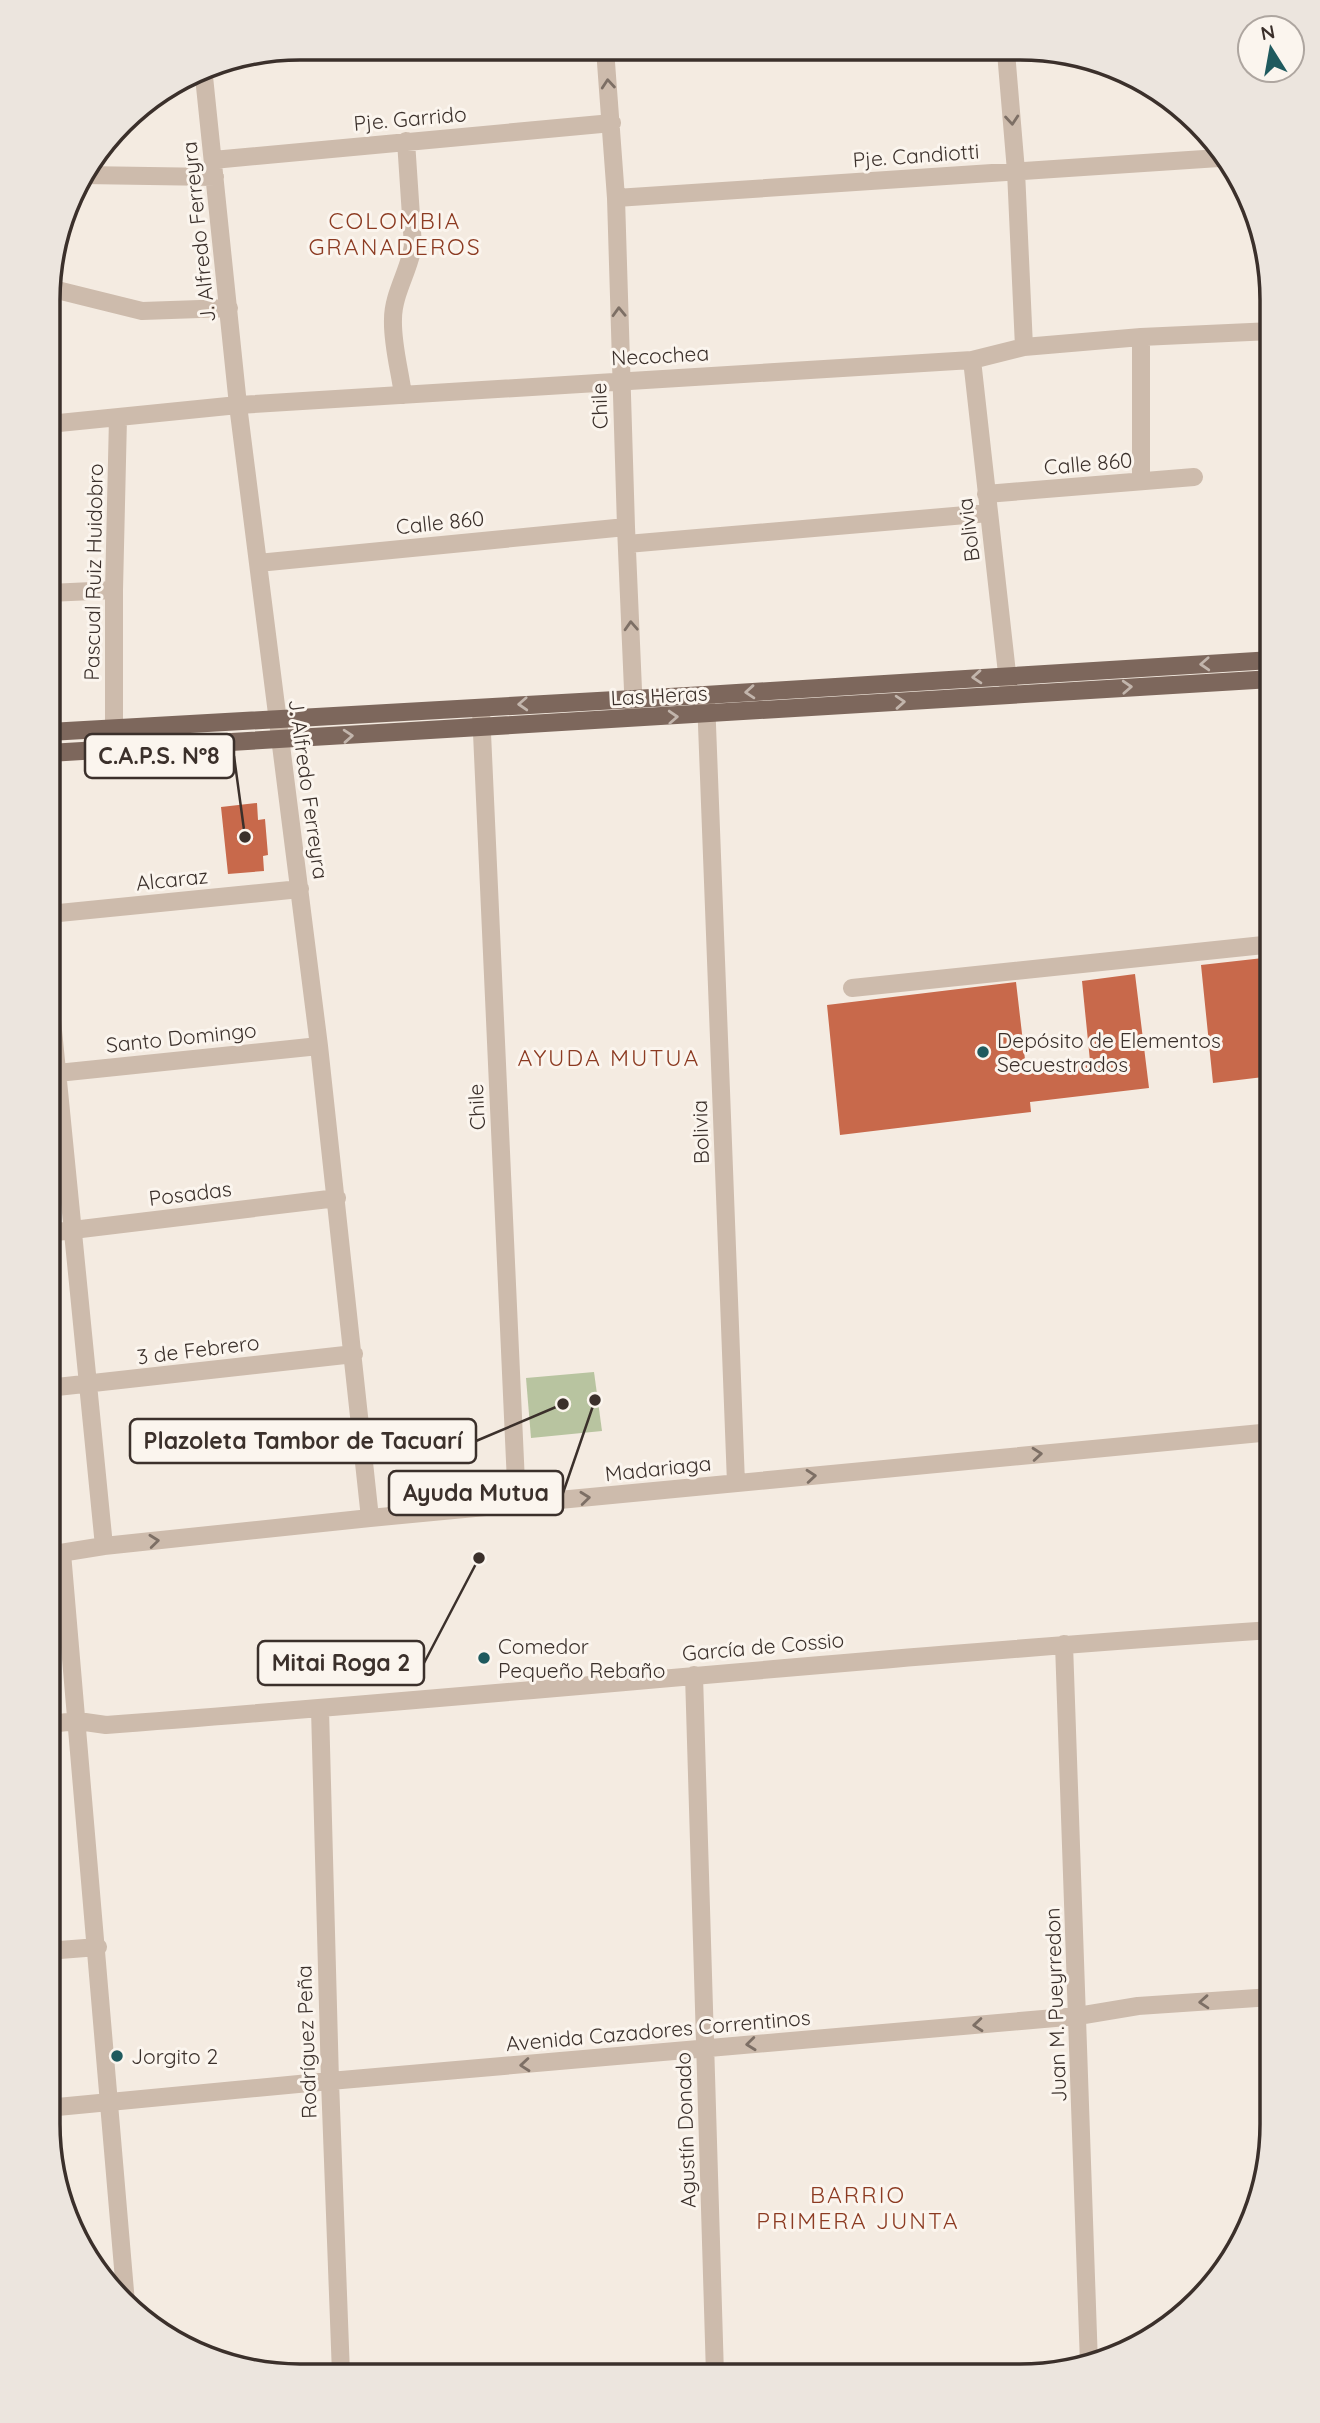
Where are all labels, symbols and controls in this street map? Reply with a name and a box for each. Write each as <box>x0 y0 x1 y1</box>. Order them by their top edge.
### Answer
north arrow <box>1236 14 1306 84</box>
text: N <box>1259 19 1277 45</box>
one-way arrow <box>601 79 616 90</box>
street label: Pje. Garrido <box>352 100 468 136</box>
one-way arrow <box>1004 114 1019 125</box>
street label: Pje. Candiotti <box>852 138 980 172</box>
street label: J. Alfredo Ferreyra <box>176 140 220 324</box>
district label: COLOMBIA GRANADEROS <box>308 206 482 261</box>
one-way arrow <box>612 306 627 317</box>
street label: Necochea <box>610 339 710 371</box>
street label: Chile <box>585 382 613 430</box>
street label: Calle 860 <box>1043 446 1133 480</box>
street label: Pascual Ruiz Huidobro <box>78 463 108 681</box>
street label: Bolivia <box>951 497 985 563</box>
street label: Calle 860 <box>395 504 485 540</box>
one-way arrow <box>623 621 638 632</box>
one-way arrow <box>1199 656 1210 671</box>
one-way arrow <box>972 670 983 685</box>
street label: Las Heras <box>610 679 708 711</box>
one-way arrow <box>1121 680 1132 695</box>
one-way arrow <box>745 684 756 699</box>
one-way arrow <box>894 694 905 709</box>
one-way arrow <box>517 696 528 711</box>
street label: J. Alfredo Ferreyra <box>283 697 335 881</box>
one-way arrow <box>667 710 678 725</box>
one-way arrow <box>342 729 353 744</box>
callout: C.A.P.S. Nº8 <box>85 734 234 778</box>
text: C.A.P.S. Nº8 <box>98 741 220 770</box>
street label: Alcaraz <box>135 862 209 896</box>
street label: Santo Domingo <box>104 1016 258 1058</box>
place label: Depósito de Elementos Secuestrados <box>997 1027 1221 1077</box>
district label: AYUDA MUTUA <box>518 1043 700 1072</box>
marker: Depósito de Elementos Secuestrados <box>975 1044 991 1060</box>
street label: Chile <box>462 1083 490 1131</box>
street label: Bolivia <box>686 1100 714 1164</box>
street label: Posadas <box>147 1175 233 1211</box>
street label: 3 de Febrero <box>135 1329 261 1369</box>
callout: Plazoleta Tambor de Tacuarí <box>130 1419 476 1463</box>
text: Plazoleta Tambor de Tacuarí <box>144 1426 464 1455</box>
one-way arrow <box>1032 1447 1043 1462</box>
street label: Madariaga <box>604 1450 712 1486</box>
one-way arrow <box>805 1468 817 1483</box>
callout: Ayuda Mutua <box>389 1471 563 1515</box>
text: Ayuda Mutua <box>403 1478 549 1507</box>
one-way arrow <box>579 1491 590 1506</box>
one-way arrow <box>149 1534 160 1549</box>
street label: García de Cossio <box>681 1626 845 1666</box>
place label: Comedor Pequeño Rebaño <box>498 1633 665 1683</box>
callout: Mitai Roga 2 <box>258 1641 424 1685</box>
text: Mitai Roga 2 <box>272 1648 410 1677</box>
marker: Comedor Pequeño Rebaño <box>476 1650 492 1666</box>
street label: Juan M. Pueyrredon <box>1039 1907 1071 2103</box>
street label: Rodríguez Peña <box>290 1965 322 2119</box>
one-way arrow <box>1198 1994 1209 2009</box>
street label: Avenida Cazadores Correntinos <box>505 2004 811 2056</box>
one-way arrow <box>972 2017 983 2032</box>
one-way arrow <box>745 2037 757 2052</box>
place label: Jorgito 2 <box>131 2043 218 2069</box>
marker: Jorgito 2 <box>109 2048 125 2064</box>
street label: Agustín Donado <box>669 2052 701 2208</box>
one-way arrow <box>519 2057 530 2072</box>
district label: BARRIO PRIMERA JUNTA <box>756 2180 960 2235</box>

